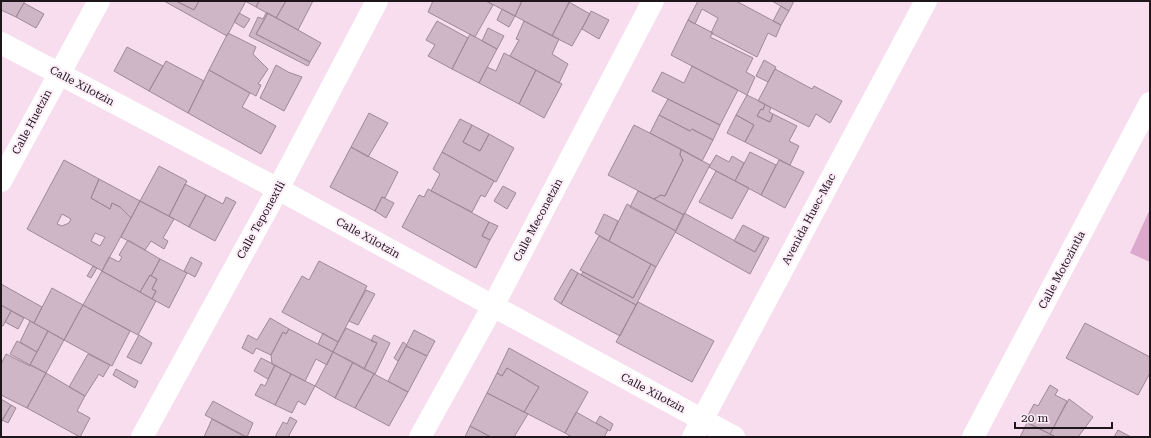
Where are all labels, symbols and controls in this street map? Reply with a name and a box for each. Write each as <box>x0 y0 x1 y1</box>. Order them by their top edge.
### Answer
street label: Calle Xilotzin <box>47 64 117 108</box>
street label: Calle Huetzin <box>9 87 55 157</box>
street label: Avenida Huec-Mac <box>779 171 839 267</box>
street label: Calle Meconetzin <box>511 176 565 264</box>
street label: Calle Teponextli <box>234 178 288 261</box>
street label: Calle Xilotzin <box>334 215 402 261</box>
street label: Calle Motozintla <box>1036 229 1088 311</box>
street label: Calle Xilotzin <box>618 371 688 415</box>
scale bar <box>1015 404 1112 430</box>
text: 20 m <box>1021 411 1048 425</box>

